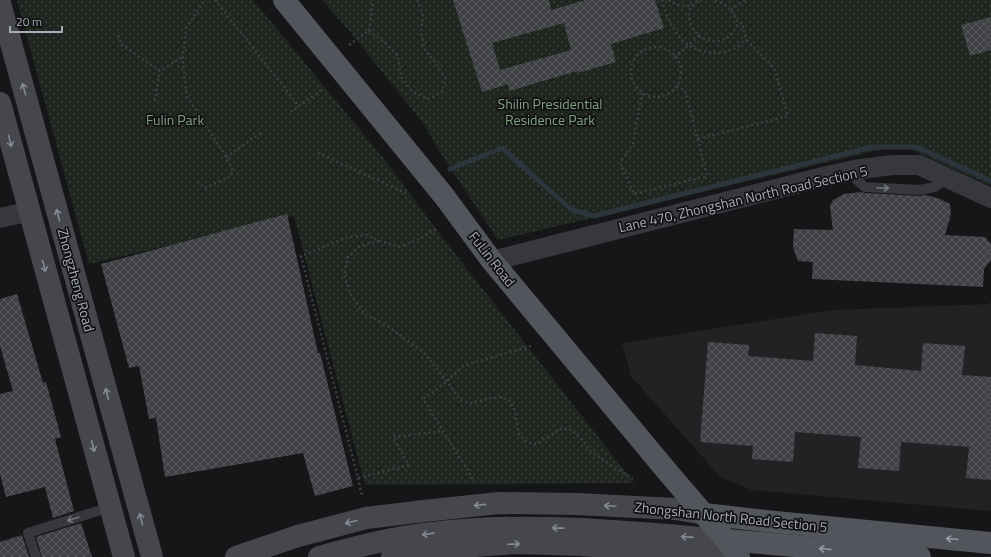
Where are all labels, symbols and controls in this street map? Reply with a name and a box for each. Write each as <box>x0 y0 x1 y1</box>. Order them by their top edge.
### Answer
scale bar <box>10 8 62 34</box>
text: 20 m <box>16 12 42 31</box>
one-way arrow <box>19 83 27 96</box>
park label: Shilin Presidential Residence Park <box>498 93 602 130</box>
park label: Fulin Park <box>146 109 204 130</box>
one-way arrow <box>7 134 14 147</box>
street label: Lane 470, Zhongshan North Road Section 5 <box>616 160 870 237</box>
one-way arrow <box>876 184 889 192</box>
one-way arrow <box>54 208 61 221</box>
street label: Zhongzheng Road <box>53 226 100 334</box>
street label: FuLin Road <box>464 227 521 291</box>
one-way arrow <box>41 259 49 272</box>
one-way arrow <box>103 388 110 401</box>
one-way arrow <box>90 439 98 452</box>
street label: Zhongshan North Road Section 5 <box>634 496 829 537</box>
one-way arrow <box>474 501 487 509</box>
one-way arrow <box>604 502 617 510</box>
one-way arrow <box>137 513 144 526</box>
one-way arrow <box>67 515 79 523</box>
one-way arrow <box>345 519 358 526</box>
one-way arrow <box>552 524 565 532</box>
one-way arrow <box>422 530 435 538</box>
one-way arrow <box>681 533 694 540</box>
one-way arrow <box>946 535 959 543</box>
one-way arrow <box>507 540 520 548</box>
one-way arrow <box>819 545 832 552</box>

